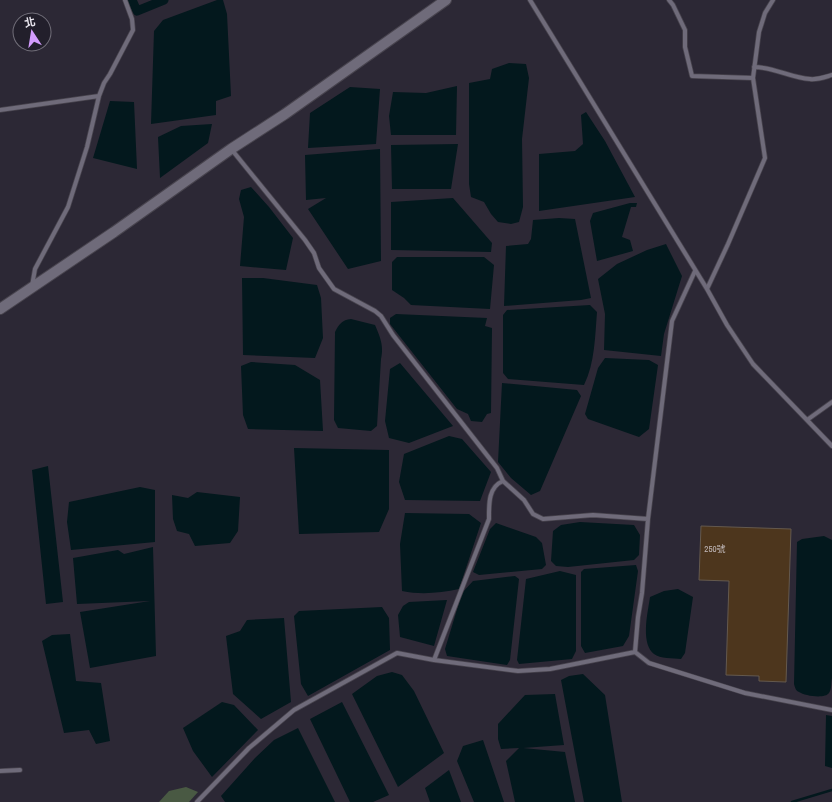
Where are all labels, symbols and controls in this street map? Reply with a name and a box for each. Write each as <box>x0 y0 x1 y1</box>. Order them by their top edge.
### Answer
north arrow <box>12 12 52 52</box>
text: 北 <box>23 14 37 30</box>
house number: 250號 <box>704 543 726 555</box>

